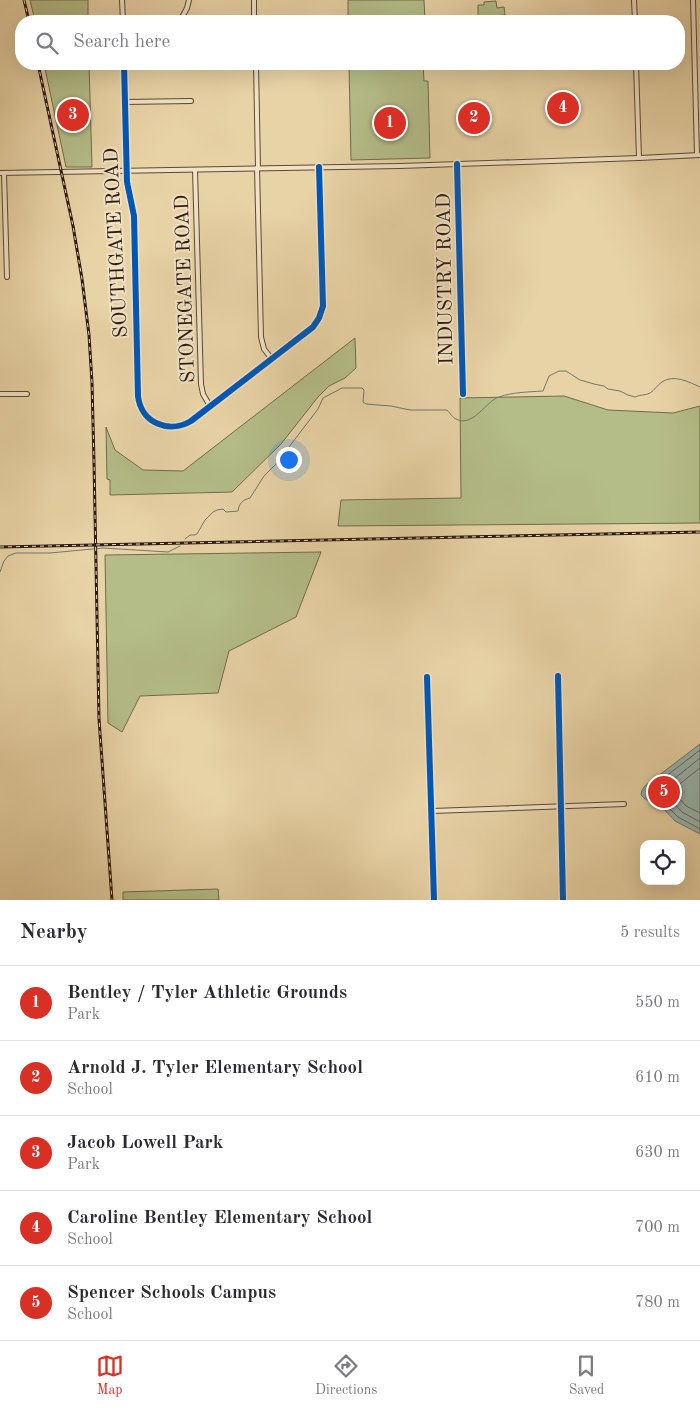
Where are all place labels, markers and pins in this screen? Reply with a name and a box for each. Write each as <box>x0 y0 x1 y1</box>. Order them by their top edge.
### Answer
pin: 4 <box>547 89 579 127</box>
pin: 3 <box>57 96 89 134</box>
pin: 2 <box>458 99 490 137</box>
pin: 1 <box>374 104 406 142</box>
pin: 5 <box>648 773 680 811</box>

